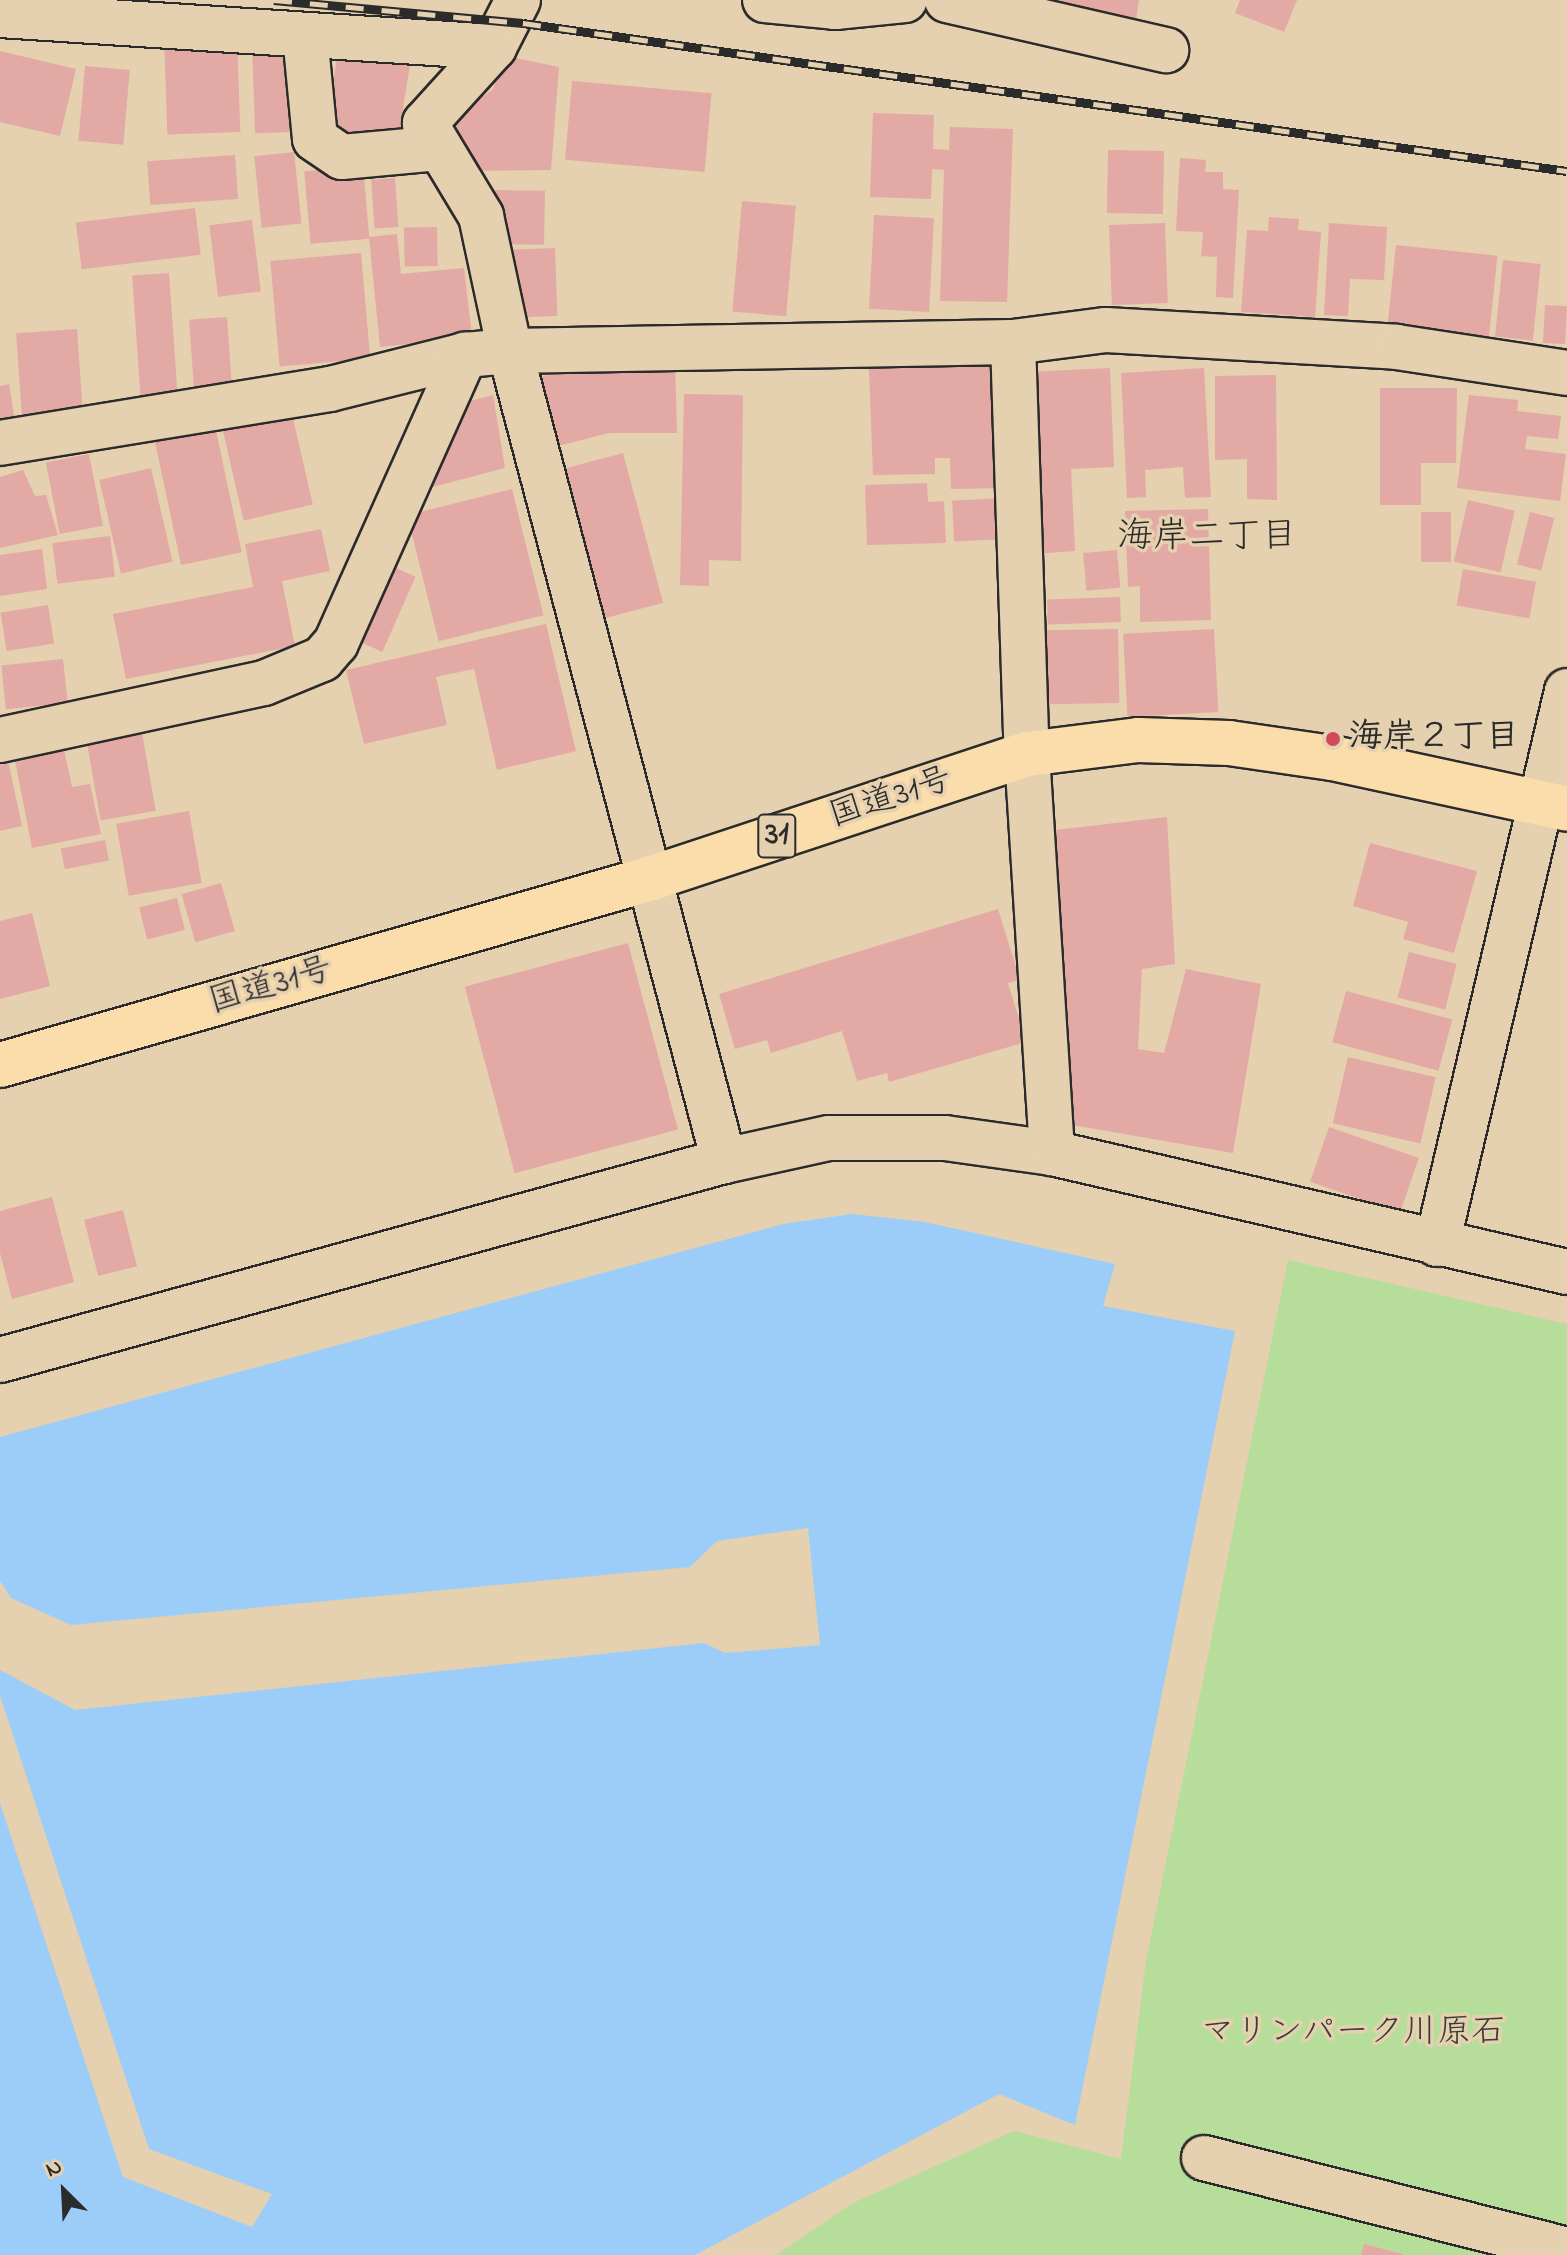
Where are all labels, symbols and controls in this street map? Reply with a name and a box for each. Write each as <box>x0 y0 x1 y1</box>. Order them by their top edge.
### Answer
district label: 海岸二丁目 <box>1117 516 1297 560</box>
place label: 海岸２丁目 <box>1349 719 1519 759</box>
marker: 海岸２丁目 <box>1324 730 1342 748</box>
street label: 国道31号 <box>824 760 958 838</box>
road number: 31 <box>757 808 797 864</box>
street label: 国道31号 <box>204 950 338 1024</box>
park label: マリンパーク川原石 <box>1200 2014 1506 2054</box>
north arrow <box>24 2151 104 2231</box>
text: N <box>41 2151 68 2187</box>

